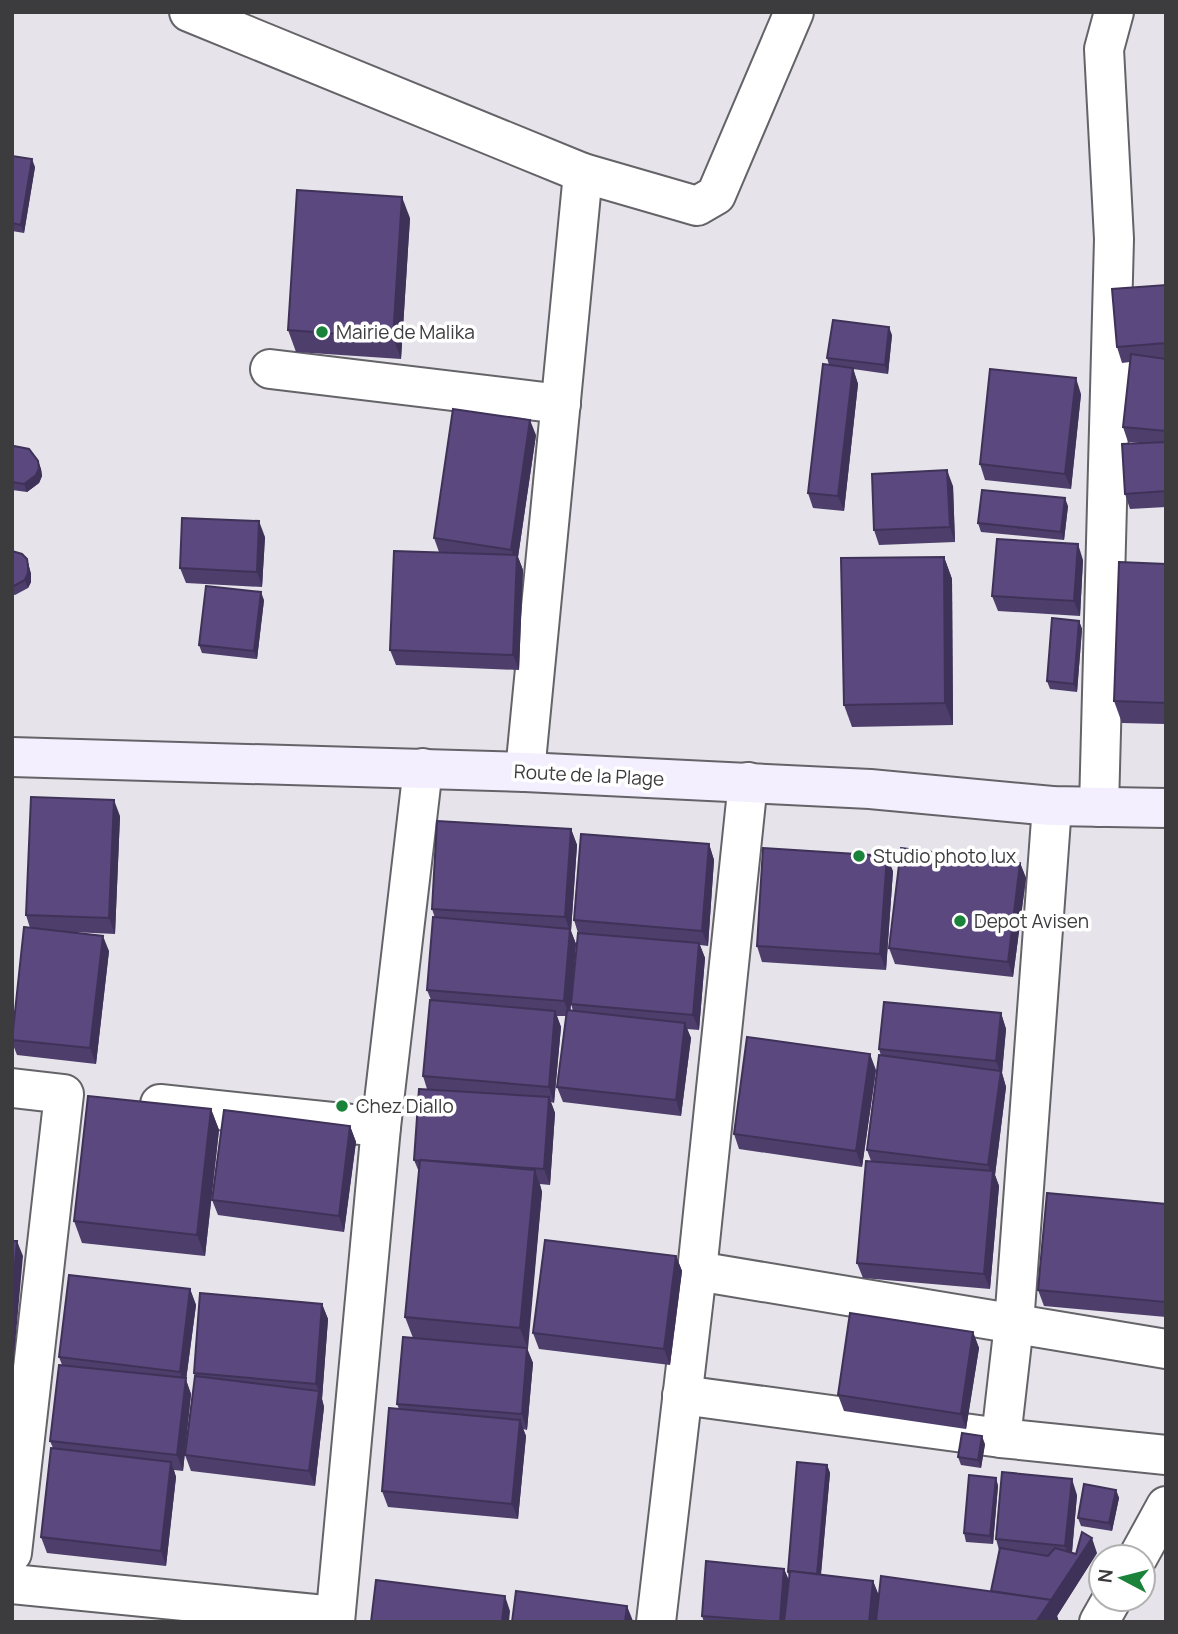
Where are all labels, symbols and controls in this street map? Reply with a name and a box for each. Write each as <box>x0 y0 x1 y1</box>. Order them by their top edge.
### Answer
place label: Mairie de Malika <box>336 319 475 345</box>
marker: Mairie de Malika <box>314 324 330 340</box>
street label: Route de la Plage <box>513 758 665 792</box>
place label: Studio photo lux <box>873 843 1016 869</box>
marker: Studio photo lux <box>851 848 867 864</box>
place label: Depot Avisen <box>974 908 1089 934</box>
marker: Depot Avisen <box>952 913 968 929</box>
place label: Chez Diallo <box>356 1093 454 1119</box>
marker: Chez Diallo <box>334 1098 350 1114</box>
north arrow <box>1087 1543 1157 1613</box>
text: N <box>1091 1568 1119 1584</box>

